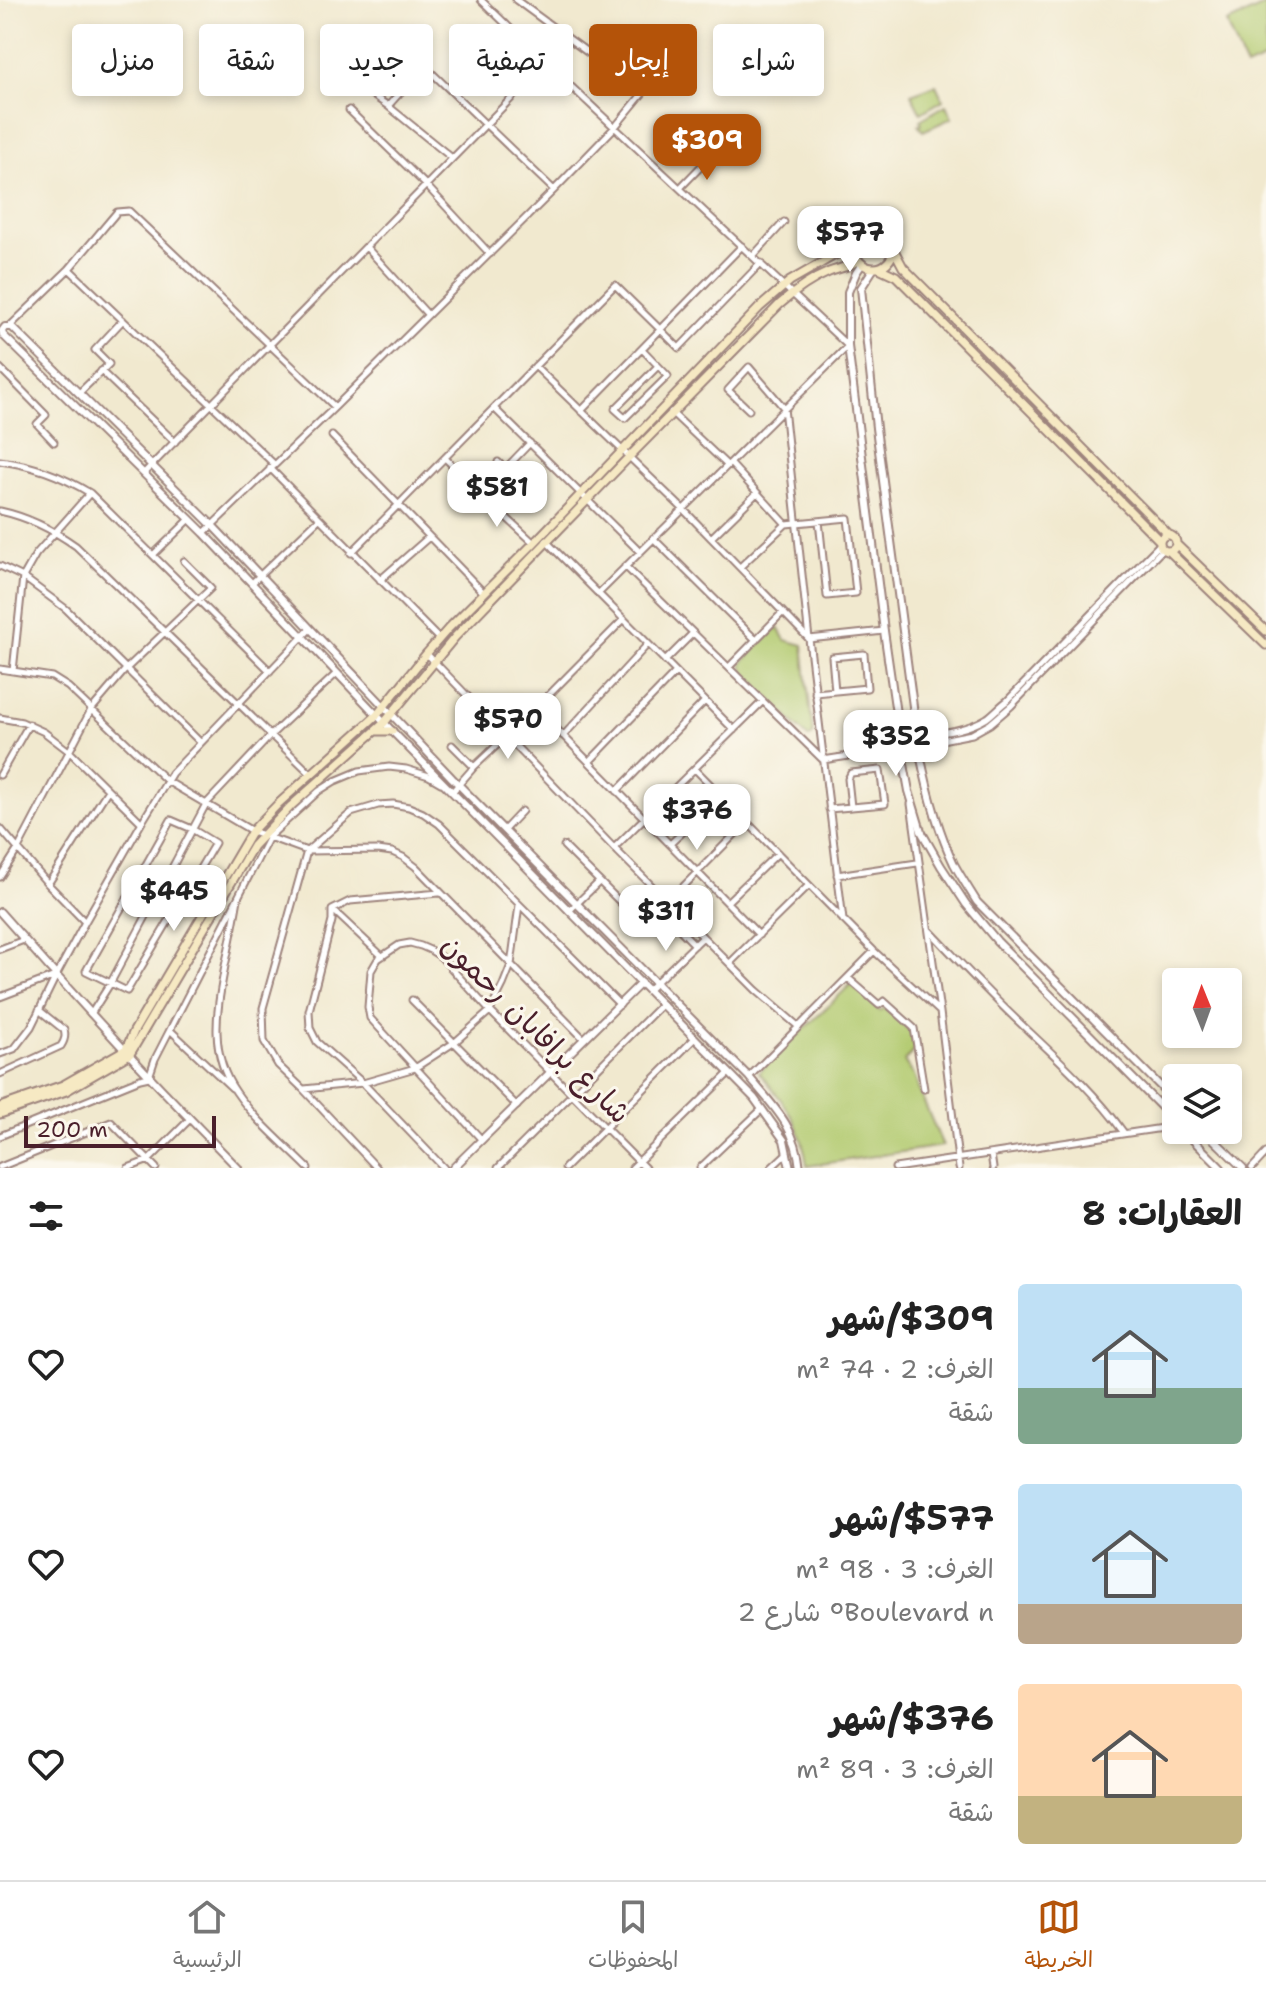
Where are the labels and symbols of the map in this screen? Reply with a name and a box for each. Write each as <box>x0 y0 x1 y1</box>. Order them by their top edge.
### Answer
pin: $309 <box>660 114 754 182</box>
pin: $577 <box>803 206 897 274</box>
pin: $581 <box>450 461 544 529</box>
pin: $570 <box>461 693 555 761</box>
pin: $352 <box>849 710 943 778</box>
pin: $376 <box>650 784 744 852</box>
pin: $445 <box>127 865 221 933</box>
pin: $311 <box>619 885 713 953</box>
street label: شارع برافابان رحمون <box>432 925 640 1133</box>
north arrow <box>1162 968 1242 1048</box>
scale bar <box>24 1112 216 1148</box>

